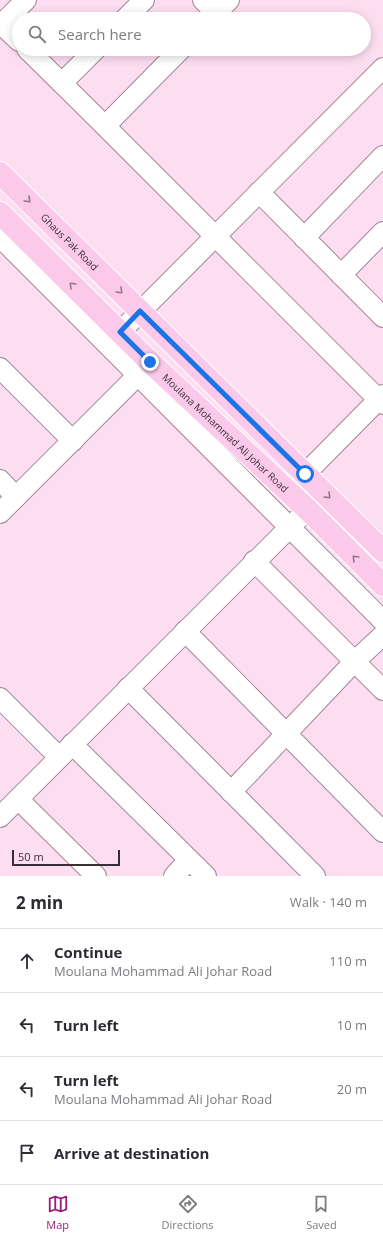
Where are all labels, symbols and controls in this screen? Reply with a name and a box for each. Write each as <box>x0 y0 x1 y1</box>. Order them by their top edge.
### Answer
search box <box>12 12 371 56</box>
icon: search <box>26 23 48 45</box>
text: Search here <box>58 24 142 44</box>
one-way arrow <box>23 195 31 203</box>
street label: Ghaus Pak Road <box>38 210 102 273</box>
one-way arrow <box>69 282 77 290</box>
one-way arrow <box>115 286 123 294</box>
route end <box>141 353 159 371</box>
street label: Moulana Mohammad Ali Johar Road <box>159 370 292 495</box>
route start <box>296 465 314 483</box>
one-way arrow <box>323 491 331 498</box>
one-way arrow <box>352 555 360 562</box>
scale bar <box>12 848 120 867</box>
text: 50 m <box>18 849 44 864</box>
text: 2 min <box>16 891 63 914</box>
text: Walk · 140 m <box>290 893 367 911</box>
text: Continue <box>54 942 122 962</box>
icon: ahead <box>16 950 38 972</box>
text: 110 m <box>329 952 367 970</box>
text: Moulana Mohammad Ali Johar Road <box>54 962 272 980</box>
icon: left <box>16 1014 38 1036</box>
text: Turn left <box>54 1015 119 1035</box>
text: 10 m <box>337 1016 367 1034</box>
text: Turn left <box>54 1070 119 1090</box>
icon: left <box>16 1078 38 1100</box>
text: 20 m <box>337 1080 367 1098</box>
text: Moulana Mohammad Ali Johar Road <box>54 1090 272 1108</box>
icon: arrive <box>16 1142 38 1164</box>
text: Arrive at destination <box>54 1143 209 1163</box>
tab: Map <box>46 1193 69 1232</box>
tab: Directions <box>162 1193 214 1232</box>
tab: Saved <box>306 1193 337 1232</box>

